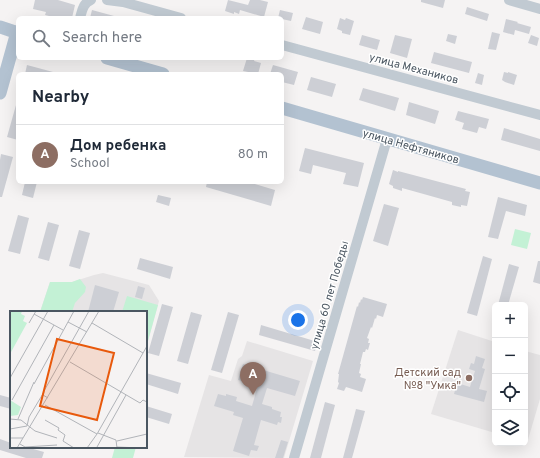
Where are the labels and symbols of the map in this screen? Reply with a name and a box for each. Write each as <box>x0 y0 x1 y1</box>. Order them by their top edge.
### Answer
street label: улица Механиков <box>367 50 460 88</box>
street label: улица Нефтяников <box>361 126 461 167</box>
street label: улица 60 лет Победы <box>308 239 352 351</box>
your location <box>288 310 308 330</box>
inset map <box>10 311 147 448</box>
pin: A <box>240 362 266 395</box>
place label: Детский сад №8 "Умка" <box>394 366 461 393</box>
marker: Детский сад №8 "Умка" <box>464 373 474 383</box>

